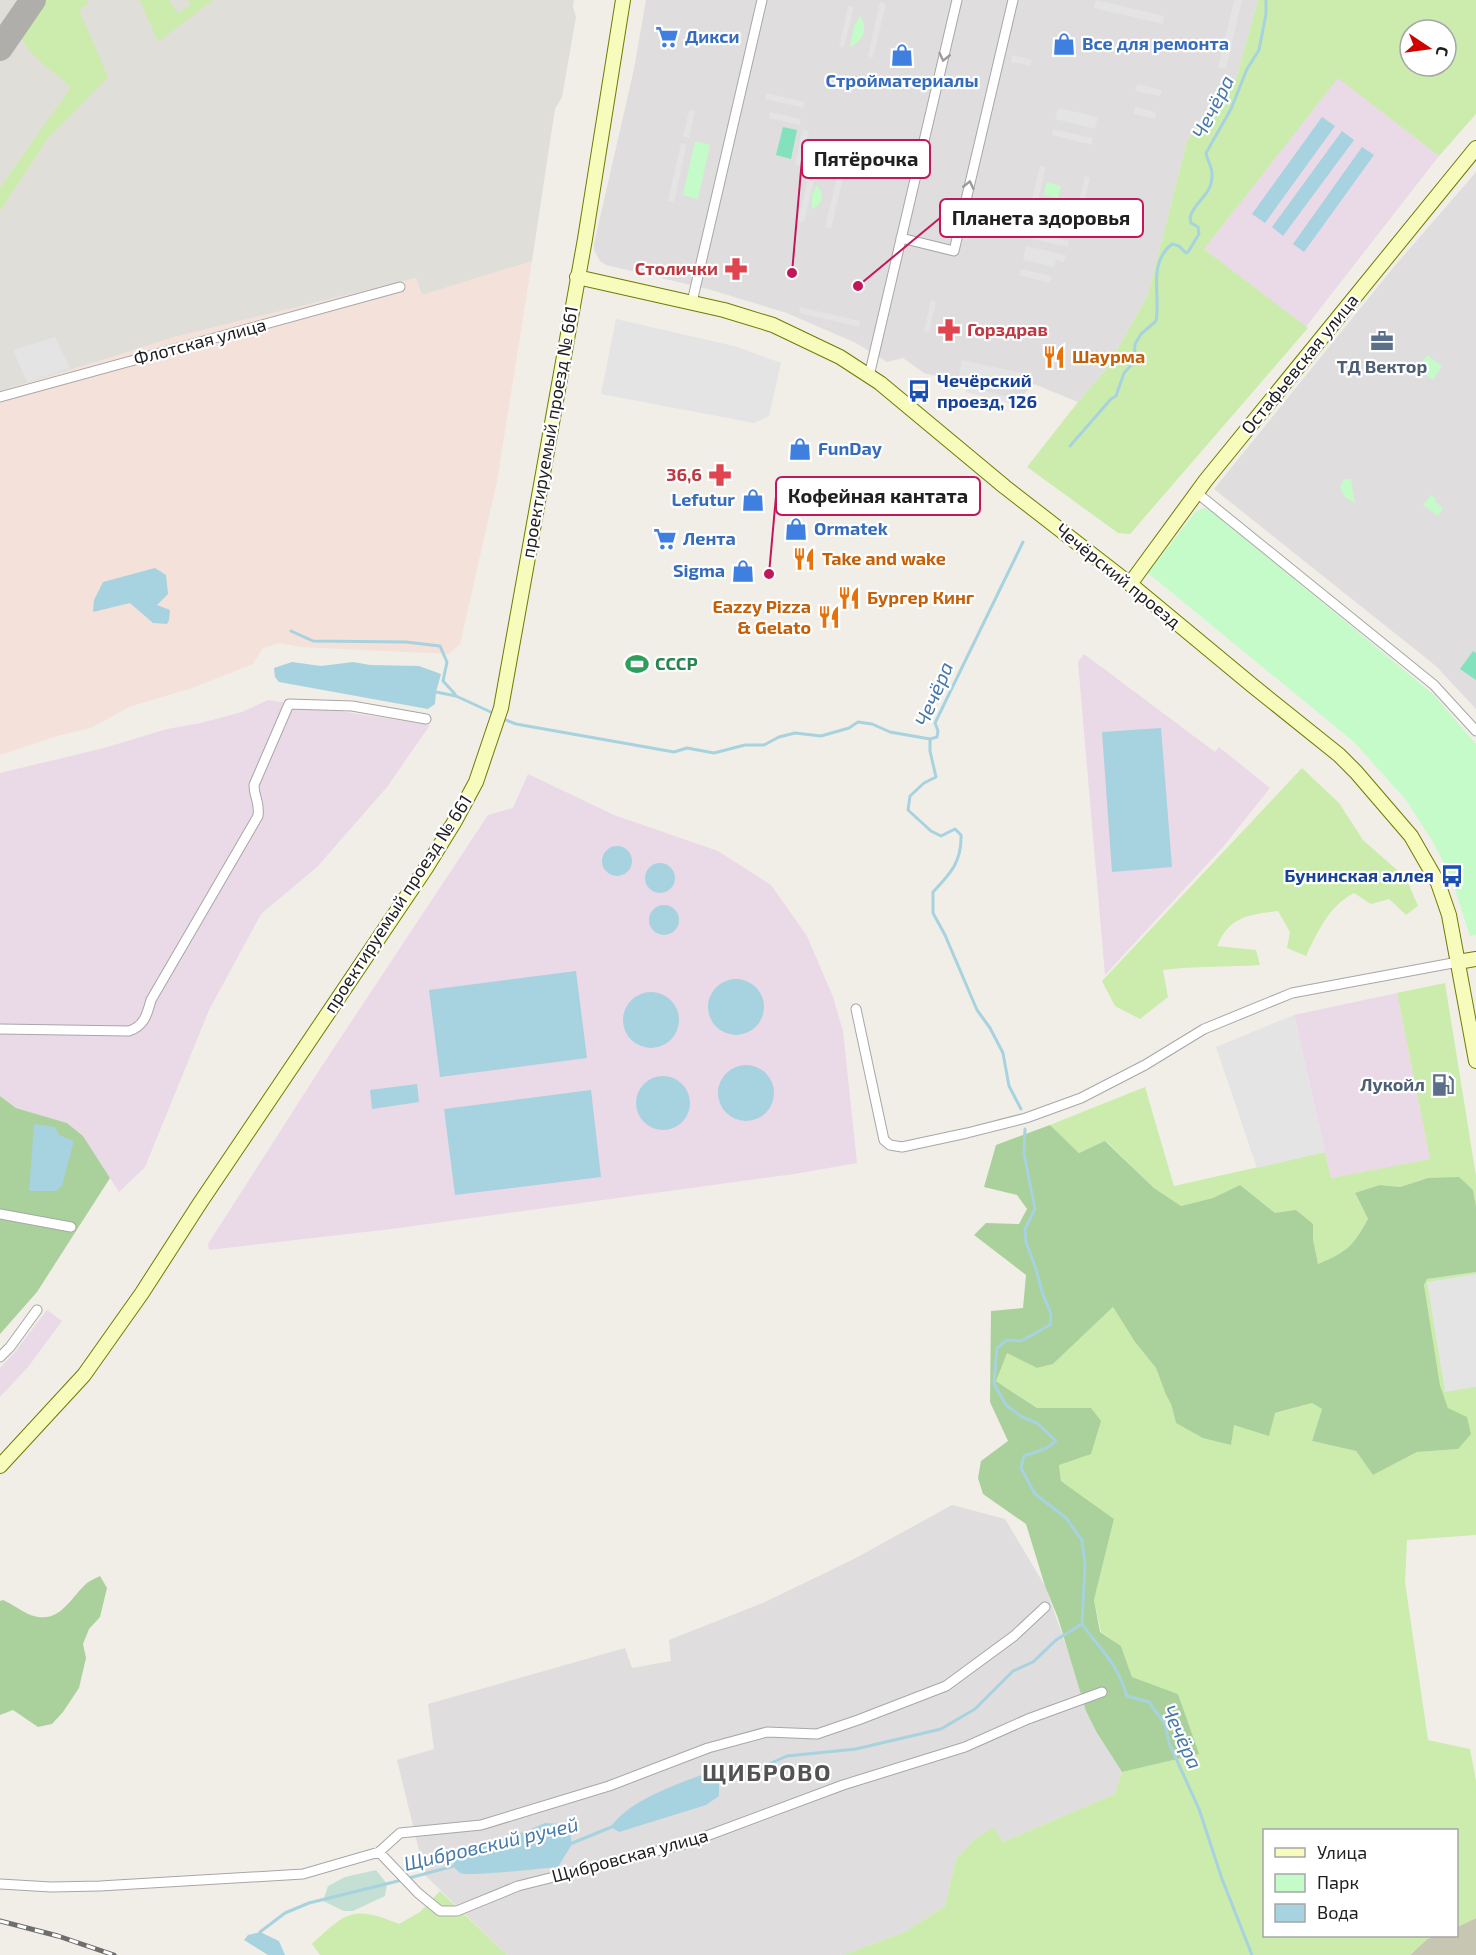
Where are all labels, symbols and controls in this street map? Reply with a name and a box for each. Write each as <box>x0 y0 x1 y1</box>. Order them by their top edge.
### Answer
north arrow <box>1398 18 1458 78</box>
supermarket icon: Дикси <box>654 24 680 50</box>
place label: Дикси <box>685 25 740 47</box>
shop icon: Все для ремонта <box>1051 31 1077 57</box>
place label: Все для ремонта <box>1082 32 1229 54</box>
shop icon: Стройматериалы <box>889 42 915 68</box>
text: С <box>1433 45 1453 58</box>
one-way arrow <box>938 52 951 62</box>
place label: Стройматериалы <box>826 69 978 91</box>
water label: Чечёра <box>1186 71 1238 142</box>
callout: Пятёрочка <box>802 140 930 178</box>
text: Пятёрочка <box>814 146 918 170</box>
one-way arrow <box>962 180 975 190</box>
callout: Планета здоровья <box>940 199 1143 237</box>
text: Планета здоровья <box>952 205 1130 229</box>
pharmacy icon: Столички <box>723 256 749 282</box>
place label: Столички <box>635 257 718 279</box>
street label: Остафьевская улица <box>1236 289 1363 438</box>
street label: проектируемый проезд № 661 <box>516 304 582 560</box>
street label: Флотская улица <box>131 313 268 369</box>
pharmacy icon: Горздрав <box>936 317 962 343</box>
place label: Горздрав <box>967 318 1048 340</box>
office icon: ТД Вектор <box>1369 328 1395 354</box>
restaurant icon: Шаурма <box>1041 344 1067 370</box>
place label: Шаурма <box>1072 345 1145 367</box>
place label: ТД Вектор <box>1337 355 1427 377</box>
place label: Чечёрский проезд, 126 <box>937 369 1037 412</box>
bus stop icon: Чечёрский проезд, 126 <box>906 378 932 404</box>
shop icon: FunDay <box>787 436 813 462</box>
place label: FunDay <box>818 437 883 459</box>
pharmacy icon: 36,6 <box>707 462 733 488</box>
place label: 36,6 <box>666 463 702 485</box>
callout: Кофейная кантата <box>776 477 980 515</box>
text: Кофейная кантата <box>788 483 968 507</box>
shop icon: Lefutur <box>740 487 766 513</box>
place label: Lefutur <box>672 488 735 510</box>
shop icon: Ormatek <box>783 516 809 542</box>
place label: Ormatek <box>814 517 888 539</box>
street label: Чечёрский проезд <box>1052 518 1186 632</box>
supermarket icon: Лента <box>652 526 678 552</box>
place label: Лента <box>683 527 736 549</box>
restaurant icon: Take and wake <box>791 546 817 572</box>
place label: Take and wake <box>822 547 946 569</box>
shop icon: Sigma <box>730 558 756 584</box>
place label: Sigma <box>673 559 725 581</box>
restaurant icon: Бургер Кинг <box>836 585 862 611</box>
place label: Бургер Кинг <box>867 586 975 608</box>
place label: Eazzy Pizza & Gelato <box>712 595 811 638</box>
restaurant icon: Eazzy Pizza & Gelato <box>816 604 842 630</box>
sports icon: СССР <box>624 651 650 677</box>
place label: СССР <box>655 652 698 674</box>
water label: Чечёра <box>909 658 957 729</box>
street label: проектируемый проезд № 661 <box>318 790 476 1017</box>
bus stop icon: Бунинская аллея <box>1439 863 1465 889</box>
place label: Бунинская аллея <box>1284 864 1434 886</box>
fuel station icon: Лукойл <box>1430 1072 1456 1098</box>
place label: Лукойл <box>1360 1073 1425 1095</box>
water label: Чечёра <box>1158 1701 1208 1772</box>
district label: ЩИБРОВО <box>702 1757 832 1786</box>
water label: Щибровский ручей <box>401 1811 580 1875</box>
street label: Щибровская улица <box>549 1824 710 1887</box>
legend <box>1263 1829 1458 1937</box>
text: Улица <box>1317 1841 1367 1863</box>
text: Парк <box>1317 1871 1359 1893</box>
text: Вода <box>1317 1901 1359 1923</box>

